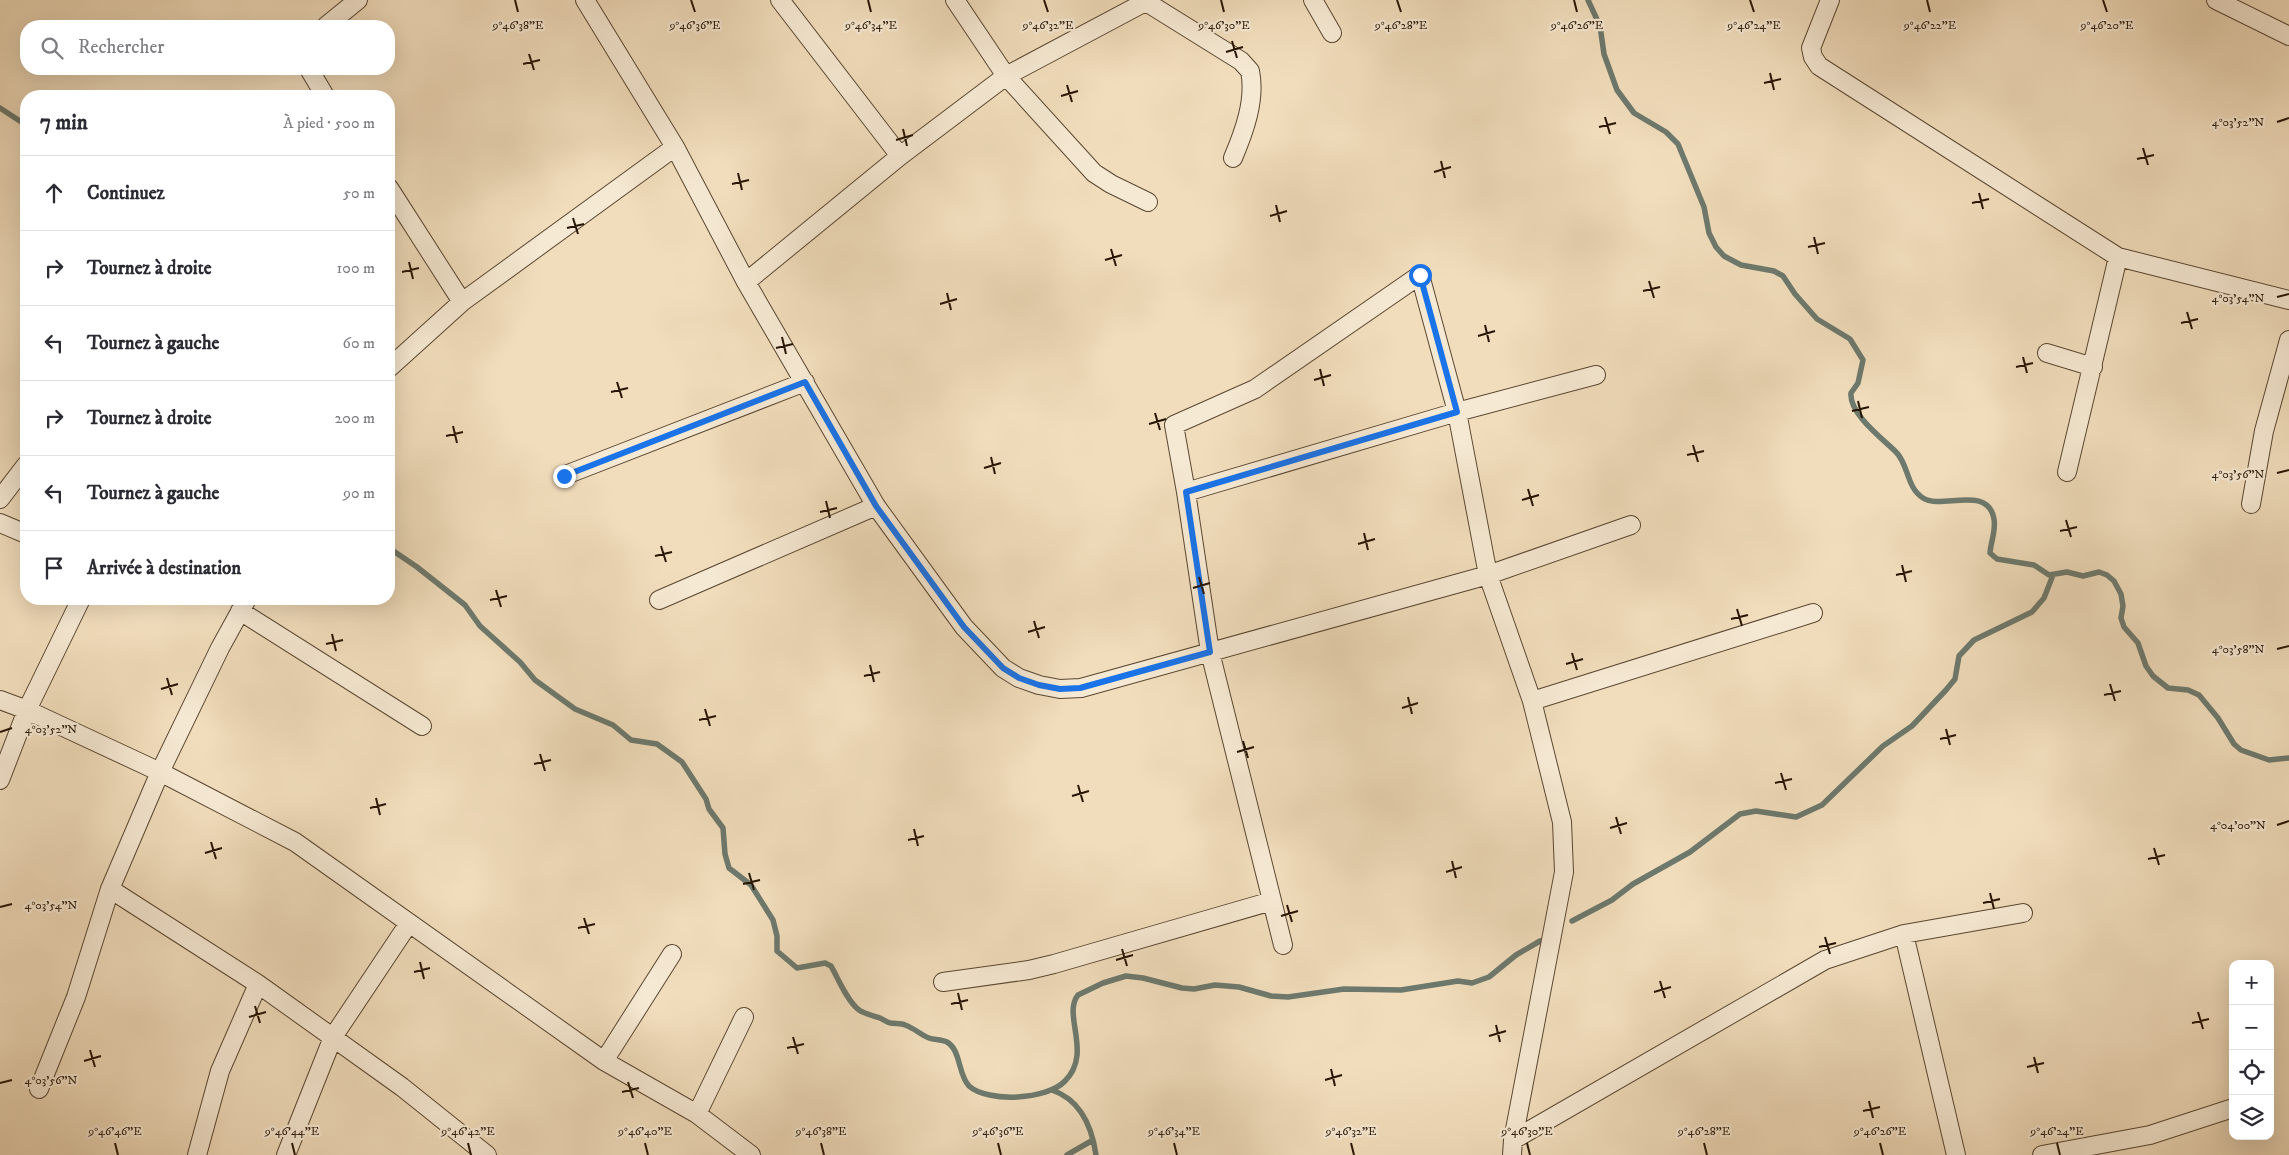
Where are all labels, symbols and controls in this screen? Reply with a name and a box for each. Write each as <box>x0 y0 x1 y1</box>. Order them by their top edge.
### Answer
text: 9°46'38"E <box>492 18 544 33</box>
text: 9°46'36"E <box>668 18 721 33</box>
text: 9°46'34"E <box>844 18 897 33</box>
text: 9°46'32"E <box>1022 18 1074 33</box>
text: 9°46'30"E <box>1197 18 1250 33</box>
text: 9°46'28"E <box>1374 18 1428 33</box>
text: 9°46'26"E <box>1550 18 1604 33</box>
text: 9°46'24"E <box>1726 18 1781 33</box>
text: 9°46'22"E <box>1903 18 1957 33</box>
text: 9°46'20"E <box>2080 18 2134 33</box>
search box <box>20 20 395 75</box>
icon: search <box>38 34 66 62</box>
text: Rechercher <box>78 36 164 59</box>
text: 7 min <box>40 110 88 136</box>
text: À pied · 500 m <box>283 113 375 133</box>
text: 4°03'52"N <box>2212 115 2264 130</box>
icon: ahead <box>40 179 68 207</box>
text: Continuez <box>87 182 165 205</box>
text: 50 m <box>343 183 375 203</box>
icon: right <box>40 254 68 282</box>
text: Tournez à droite <box>87 257 212 280</box>
text: 100 m <box>337 258 375 278</box>
route start <box>1409 264 1432 287</box>
text: 4°03'54"N <box>2212 291 2265 306</box>
icon: left <box>40 329 68 357</box>
text: Tournez à gauche <box>87 332 219 355</box>
text: 60 m <box>343 333 375 353</box>
icon: right <box>40 404 68 432</box>
text: Tournez à droite <box>87 407 212 430</box>
text: 200 m <box>334 408 375 428</box>
route end <box>553 465 576 488</box>
text: 4°03'56"N <box>2212 467 2265 482</box>
icon: left <box>40 479 68 507</box>
text: Tournez à gauche <box>87 482 219 505</box>
text: 90 m <box>343 483 375 503</box>
icon: arrive <box>40 554 68 582</box>
text: Arrivée à destination <box>87 557 241 580</box>
text: 4°03'58"N <box>2212 642 2264 657</box>
text: 4°03'52"N <box>25 722 77 737</box>
text: 4°04'00"N <box>2210 818 2266 833</box>
text: 4°03'54"N <box>25 898 78 913</box>
map controls <box>2229 960 2274 1140</box>
button: + <box>2229 960 2274 1005</box>
button: − <box>2229 1005 2274 1050</box>
button: locate <box>2229 1050 2274 1095</box>
text: 4°03'56"N <box>25 1073 78 1088</box>
button: layers <box>2229 1095 2274 1140</box>
text: 9°46'46"E <box>87 1124 142 1139</box>
text: 9°46'44"E <box>264 1124 320 1139</box>
text: 9°46'42"E <box>440 1124 495 1139</box>
text: 9°46'40"E <box>617 1124 672 1139</box>
text: 9°46'38"E <box>795 1124 847 1139</box>
text: 9°46'36"E <box>971 1124 1024 1139</box>
text: 9°46'34"E <box>1147 1124 1200 1139</box>
text: 9°46'32"E <box>1325 1124 1377 1139</box>
text: 9°46'30"E <box>1500 1124 1553 1139</box>
text: 9°46'28"E <box>1677 1124 1731 1139</box>
text: 9°46'26"E <box>1853 1124 1907 1139</box>
text: 9°46'24"E <box>2029 1124 2084 1139</box>

